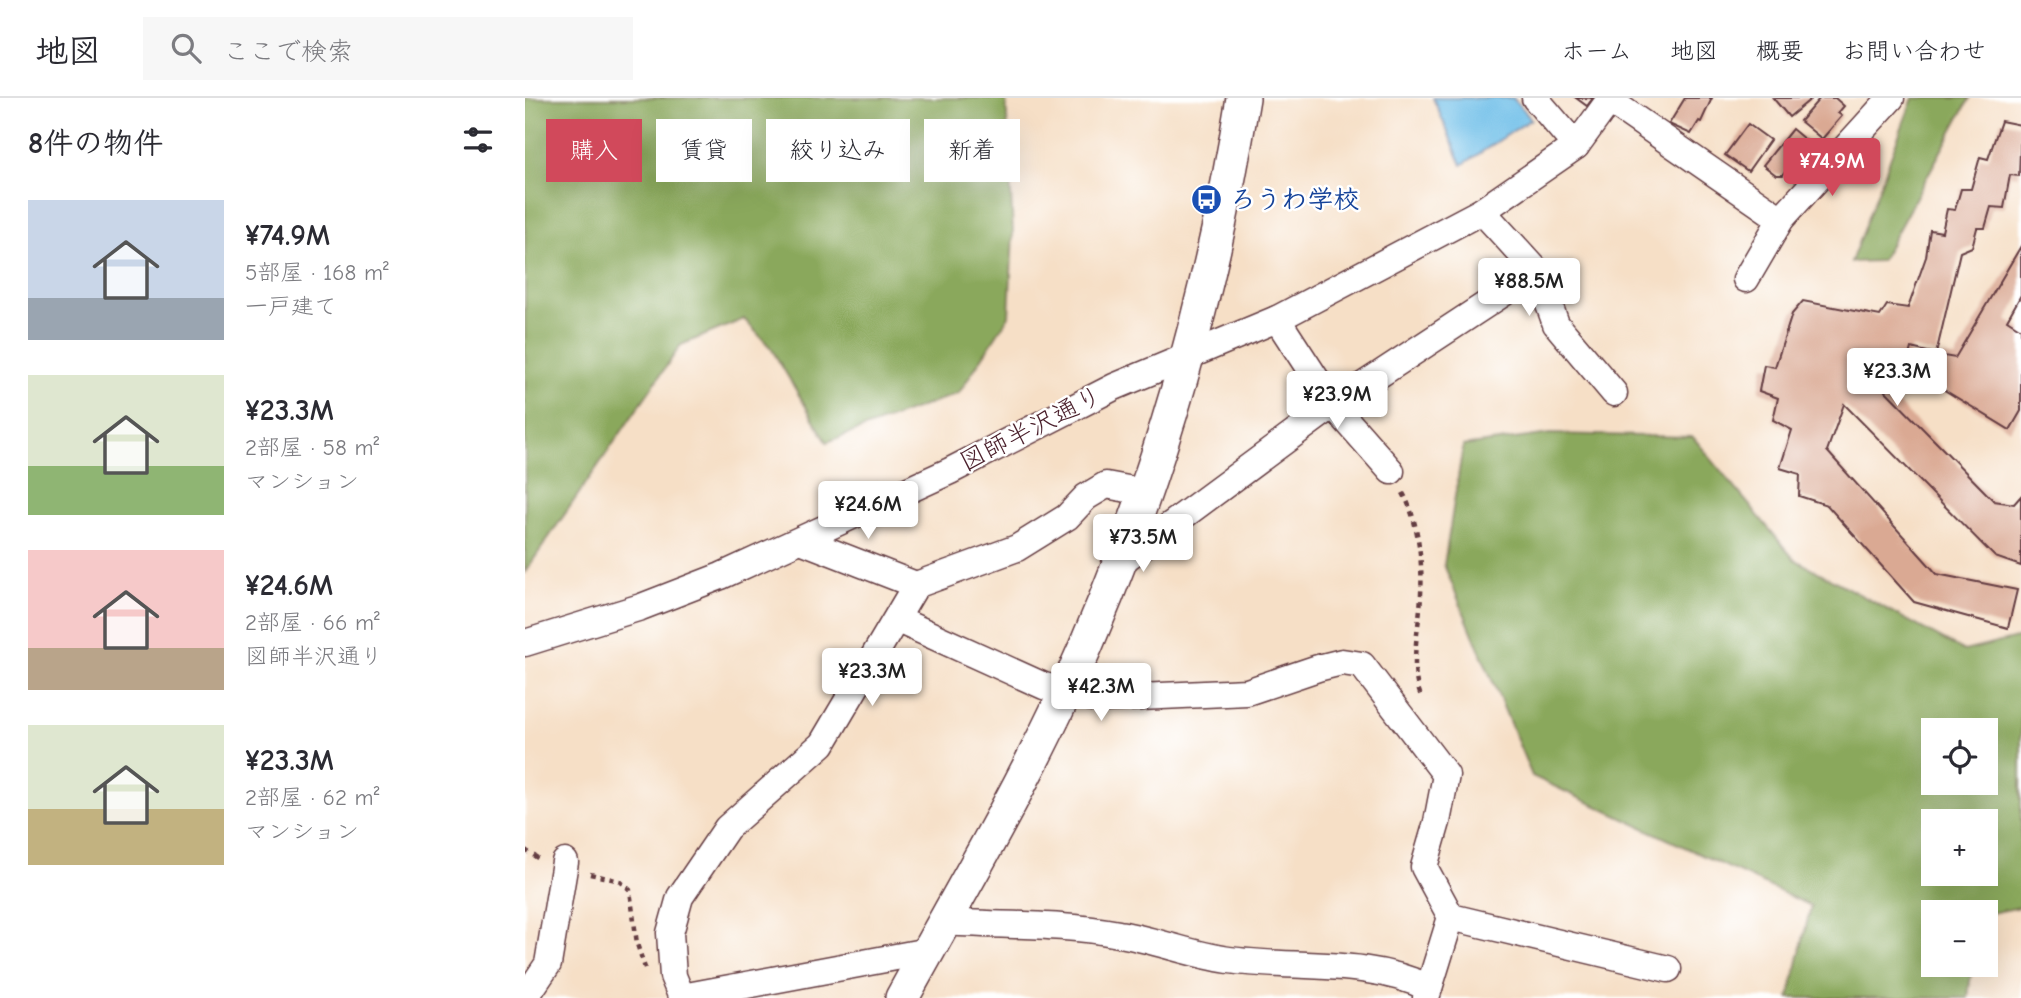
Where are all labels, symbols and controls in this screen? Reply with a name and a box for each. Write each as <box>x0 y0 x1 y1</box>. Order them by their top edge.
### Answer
search box <box>143 17 633 80</box>
icon: search <box>167 29 205 67</box>
text: 地図 <box>35 32 101 70</box>
text: ここで検索 <box>223 37 353 67</box>
text: ホーム <box>1561 37 1632 65</box>
text: 地図 <box>1670 37 1718 65</box>
text: 概要 <box>1756 37 1804 65</box>
text: お問い合わせ <box>1842 37 1986 65</box>
chip: 購入 <box>546 119 642 182</box>
chip: 賃貸 <box>656 119 752 182</box>
chip: 絞り込み <box>766 119 910 182</box>
chip: 新着 <box>924 119 1020 182</box>
icon: filters <box>459 121 497 159</box>
text: 8件の物件 <box>28 126 163 161</box>
pin: ¥74.9M <box>1775 139 1889 198</box>
text: ¥74.9M <box>1799 147 1865 174</box>
bus stop icon: ろうわ学校 <box>1190 183 1224 217</box>
place label: ろうわ学校 <box>1230 185 1359 215</box>
text: ¥74.9M <box>245 218 330 253</box>
icon: home <box>84 228 168 312</box>
pin: ¥88.5M <box>1472 258 1586 318</box>
text: 5部屋 · 168 m² <box>245 259 389 286</box>
text: ¥88.5M <box>1494 267 1564 294</box>
text: 一戸建て <box>245 293 337 320</box>
pin: ¥23.3M <box>1840 348 1954 408</box>
text: ¥23.3M <box>1863 357 1931 384</box>
pin: ¥23.9M <box>1280 372 1394 431</box>
street label: 図師半沢通り <box>955 380 1107 478</box>
text: ¥23.9M <box>1303 380 1371 407</box>
text: ¥23.3M <box>245 393 334 428</box>
icon: home <box>84 403 168 487</box>
text: 2部屋 · 58 m² <box>245 434 379 461</box>
text: マンション <box>245 468 359 495</box>
pin: ¥24.6M <box>811 482 925 541</box>
text: ¥24.6M <box>834 490 902 517</box>
pin: ¥73.5M <box>1086 514 1200 574</box>
text: ¥73.5M <box>1109 523 1177 550</box>
text: ¥24.6M <box>245 568 333 603</box>
icon: home <box>84 578 168 662</box>
text: 2部屋 · 66 m² <box>245 609 380 636</box>
text: 図師半沢通り <box>245 643 383 670</box>
pin: ¥23.3M <box>815 648 929 708</box>
text: ¥23.3M <box>838 657 906 684</box>
pin: ¥42.3M <box>1044 664 1158 723</box>
text: ¥42.3M <box>1067 672 1135 699</box>
map controls <box>1921 718 1998 977</box>
button: locate <box>1921 718 1998 795</box>
text: ¥23.3M <box>245 743 334 778</box>
icon: home <box>84 753 168 837</box>
text: 2部屋 · 62 m² <box>245 784 379 811</box>
button: + <box>1921 809 1998 886</box>
text: マンション <box>245 818 359 845</box>
button: − <box>1921 900 1998 977</box>

